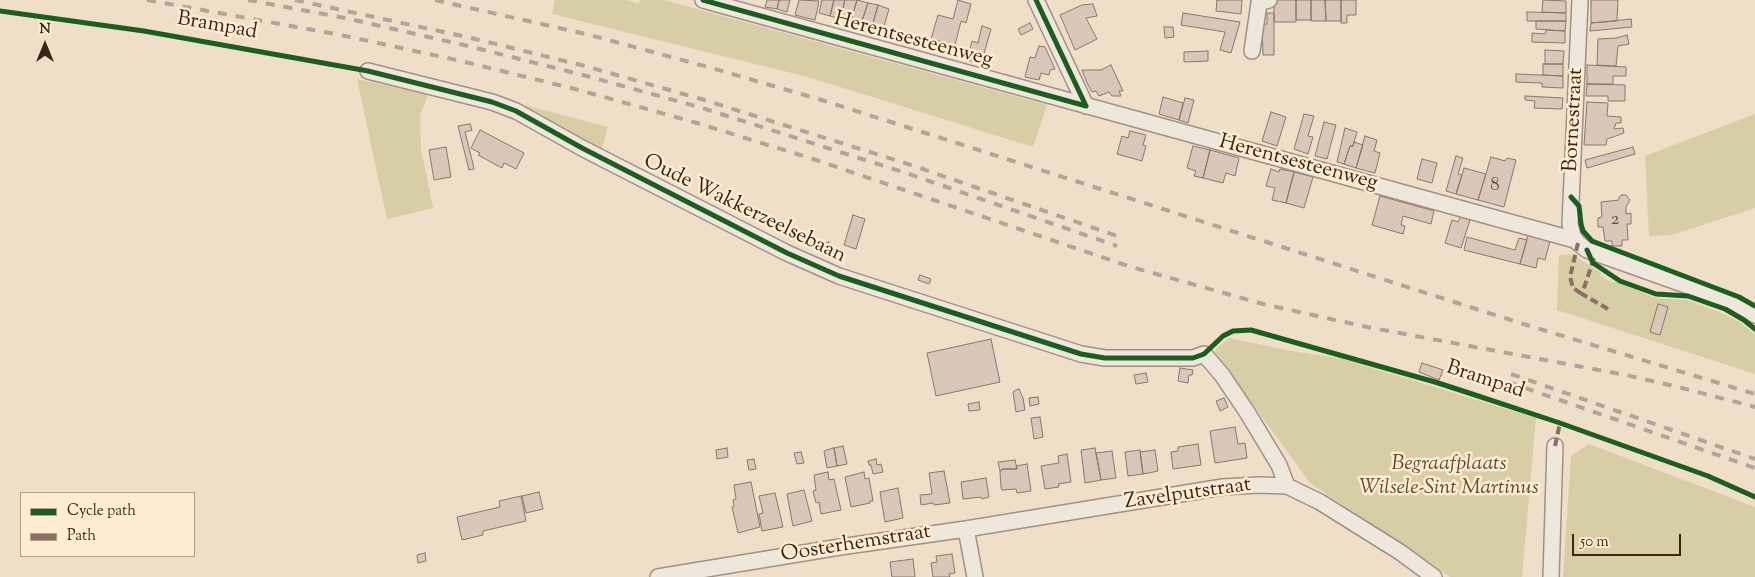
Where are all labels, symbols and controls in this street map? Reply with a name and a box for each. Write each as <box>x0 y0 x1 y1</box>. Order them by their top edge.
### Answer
street label: Brampad <box>175 8 259 46</box>
street label: Herentsesteenweg <box>831 8 995 74</box>
north arrow <box>20 20 70 70</box>
text: N <box>39 20 51 40</box>
street label: Bornestraat <box>1560 67 1590 173</box>
street label: Herentsesteenweg <box>1216 131 1380 197</box>
street label: Oude Wakkerzeelsebaan <box>639 150 849 270</box>
house number: 8 <box>1490 176 1500 198</box>
house number: 2 <box>1611 210 1619 232</box>
street label: Brampad <box>1443 357 1527 405</box>
park label: Begraafplaats Wilsele-Sint Martinus <box>1359 452 1539 502</box>
street label: Zavelputstraat <box>1123 474 1253 516</box>
legend <box>20 492 195 557</box>
text: Cycle path <box>67 501 136 522</box>
street label: Oosterhemstraat <box>779 521 933 569</box>
scale bar <box>1575 524 1684 556</box>
text: Path <box>67 526 96 547</box>
text: 50 m <box>1580 532 1609 553</box>

